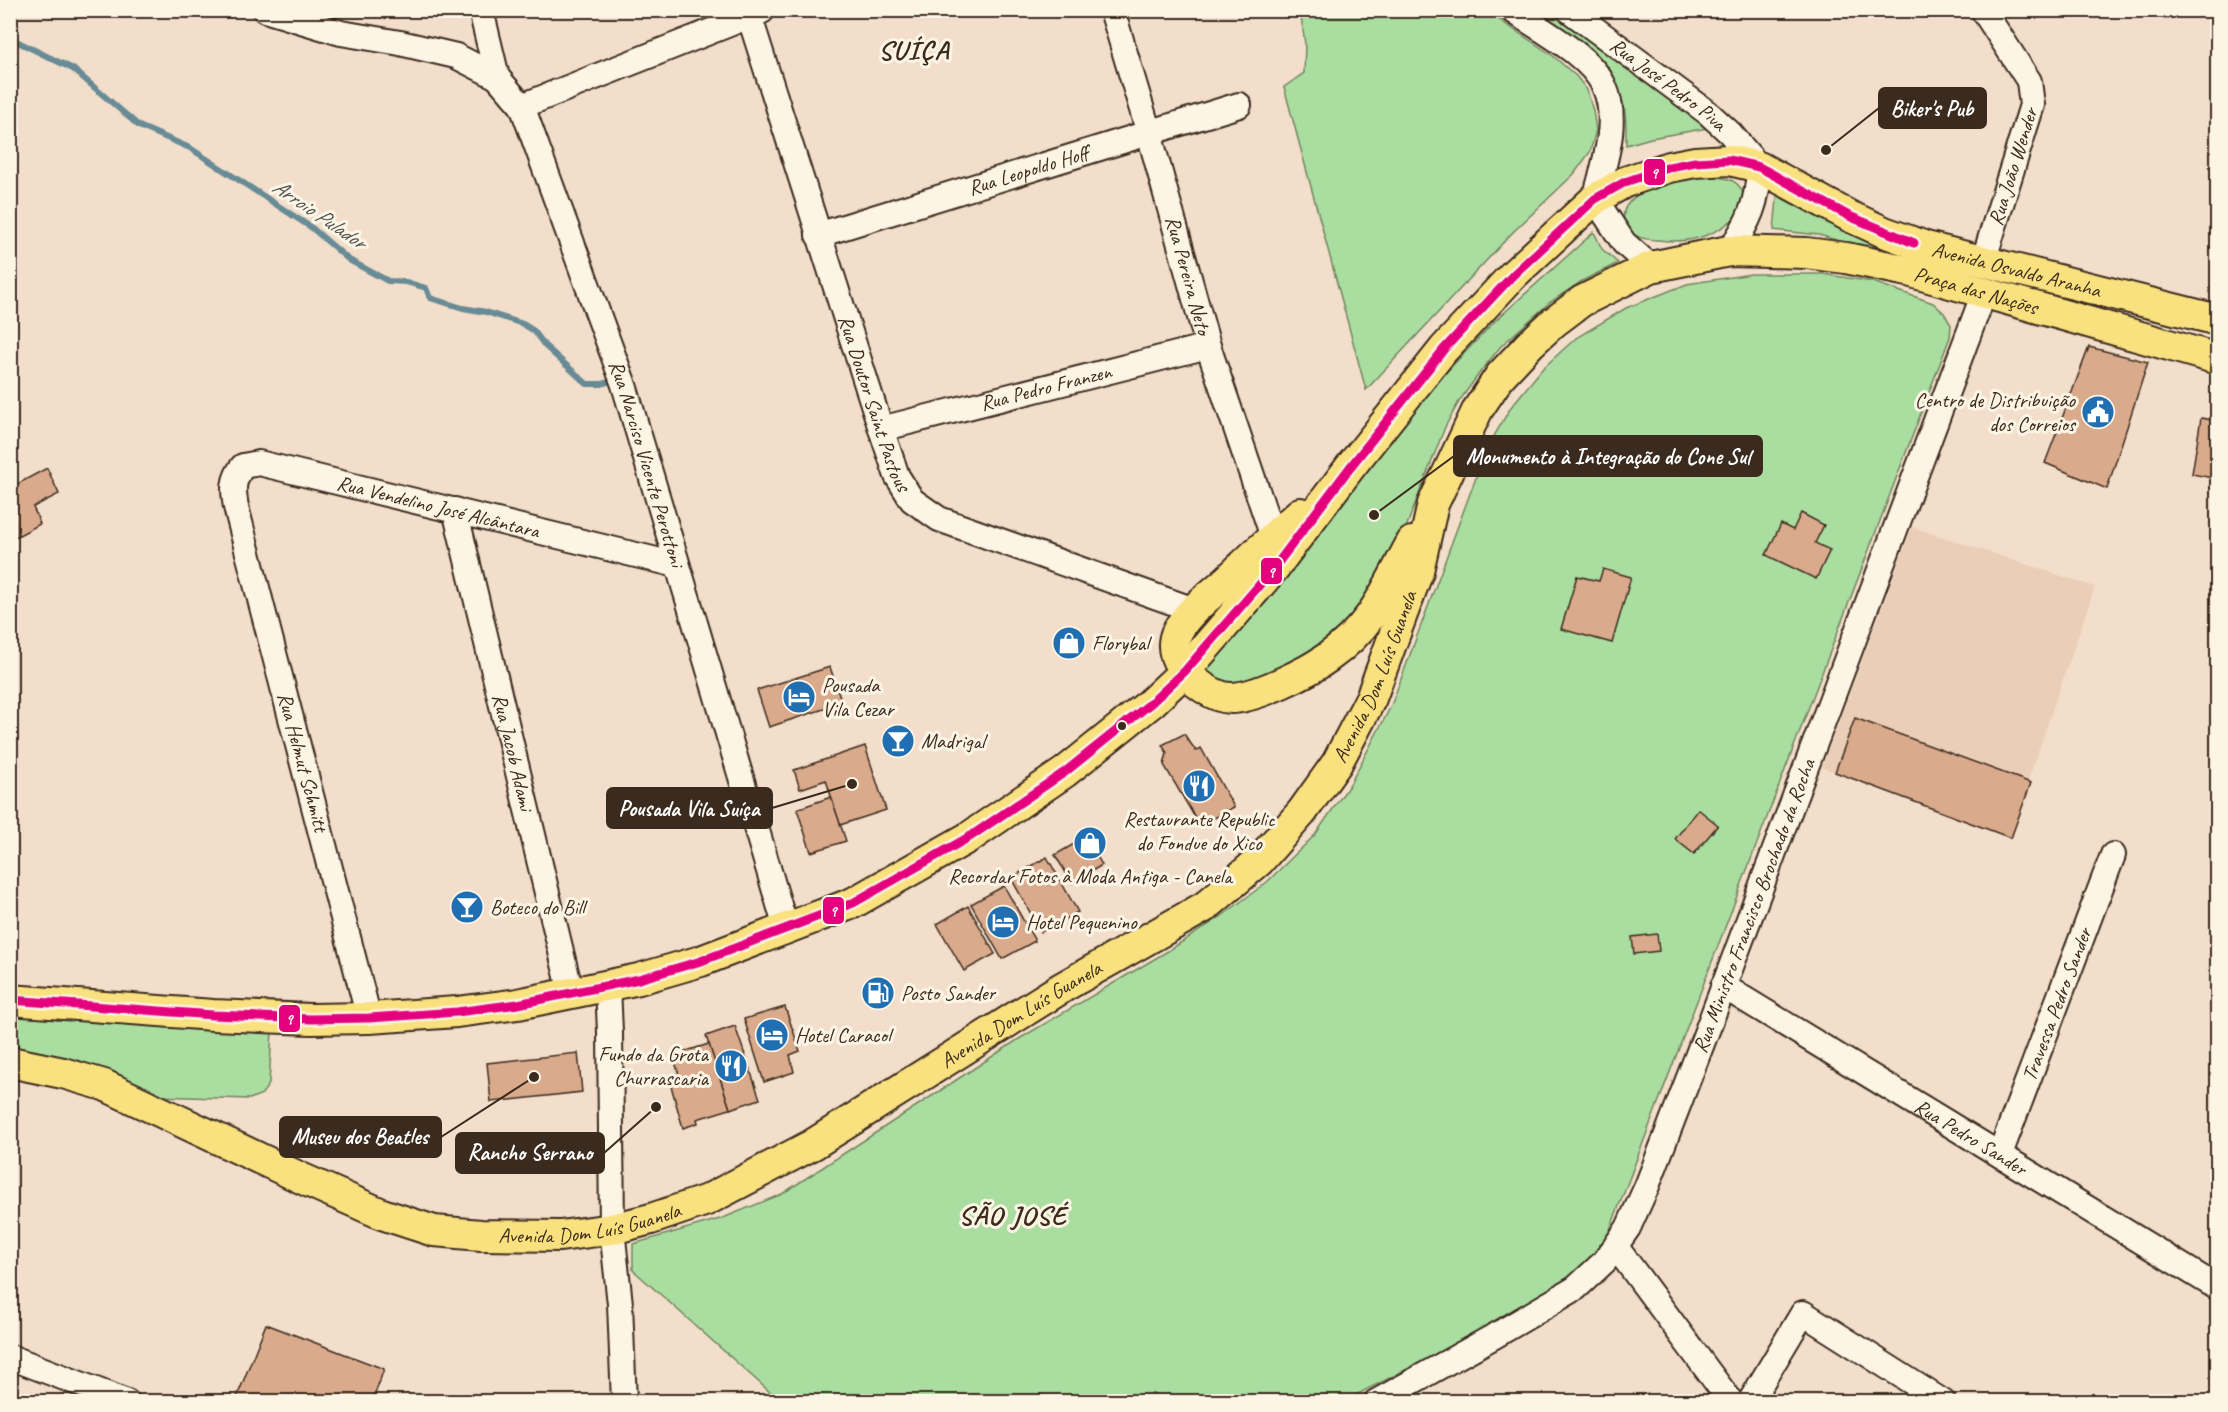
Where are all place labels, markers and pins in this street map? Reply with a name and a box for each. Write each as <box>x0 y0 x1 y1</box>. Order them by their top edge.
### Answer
callout: Biker's Pub <box>1879 88 1986 128</box>
place label: Centro de Distribuição dos Correios <box>1915 387 2077 437</box>
public building icon: Centro de Distribuição dos Correios <box>2080 394 2116 430</box>
callout: Monumento à Integração do Cone Sul <box>1454 436 1762 476</box>
shop icon: Florybal <box>1051 625 1087 661</box>
place label: Florybal <box>1092 630 1152 656</box>
place label: Pousada Vila Cezar <box>822 672 895 722</box>
hotel icon: Pousada Vila Cezar <box>781 679 817 715</box>
unlabelled marker <box>1116 720 1128 732</box>
bar icon: Madrigal <box>880 723 916 759</box>
place label: Madrigal <box>921 728 988 754</box>
restaurant icon: Restaurante Republic do Fondue do Xico <box>1181 768 1217 804</box>
callout: Pousada Vila Suíça <box>607 788 772 828</box>
place label: Restaurante Republic do Fondue do Xico <box>1123 806 1276 856</box>
shop icon: Recordar Fotos à Moda Antiga - Canela <box>1072 825 1108 861</box>
place label: Recordar Fotos à Moda Antiga - Canela <box>948 863 1234 889</box>
bar icon: Boteco do Bill <box>449 889 485 925</box>
place label: Boteco do Bill <box>490 894 588 920</box>
hotel icon: Hotel Pequenino <box>985 904 1021 940</box>
place label: Hotel Pequenino <box>1026 909 1138 935</box>
fuel station icon: Posto Sander <box>860 975 896 1011</box>
place label: Posto Sander <box>901 980 996 1006</box>
hotel icon: Hotel Caracol <box>754 1017 790 1053</box>
place label: Hotel Caracol <box>795 1022 894 1048</box>
place label: Fundo da Grota Churrascaria <box>598 1041 710 1091</box>
restaurant icon: Fundo da Grota Churrascaria <box>713 1048 749 1084</box>
callout: Museu dos Beatles <box>280 1117 441 1157</box>
callout: Rancho Serrano <box>456 1133 604 1173</box>

